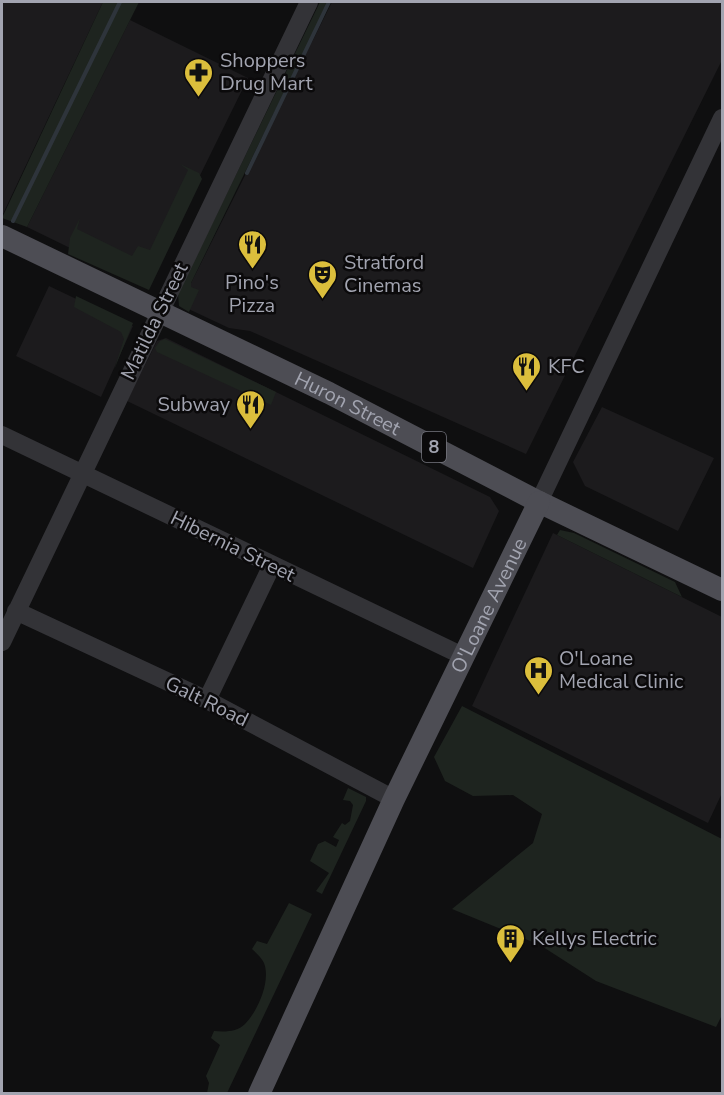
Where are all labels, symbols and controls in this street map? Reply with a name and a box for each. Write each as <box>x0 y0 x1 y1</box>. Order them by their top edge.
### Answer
place label: Shoppers Drug Mart <box>220 47 313 97</box>
pharmacy icon: Shoppers Drug Mart <box>183 56 215 98</box>
restaurant icon: Pino's Pizza <box>236 228 268 270</box>
place label: Stratford Cinemas <box>344 249 424 299</box>
street label: Matilda Street <box>114 257 195 384</box>
theatre icon: Stratford Cinemas <box>307 258 339 300</box>
place label: Pino's Pizza <box>225 269 279 319</box>
restaurant icon: KFC <box>511 350 543 392</box>
place label: KFC <box>548 353 585 380</box>
street label: Huron Street <box>290 365 406 442</box>
restaurant icon: Subway <box>235 388 267 430</box>
place label: Subway <box>158 391 231 418</box>
road number: 8 <box>422 432 446 462</box>
street label: Hibernia Street <box>166 505 301 589</box>
street label: O'Loane Avenue <box>445 533 534 678</box>
place label: O'Loane Medical Clinic <box>559 645 683 695</box>
hospital icon: O'Loane Medical Clinic <box>522 654 554 696</box>
street label: Galt Road <box>161 670 253 733</box>
building icon: Kellys Electric <box>495 922 527 964</box>
place label: Kellys Electric <box>532 925 657 952</box>

